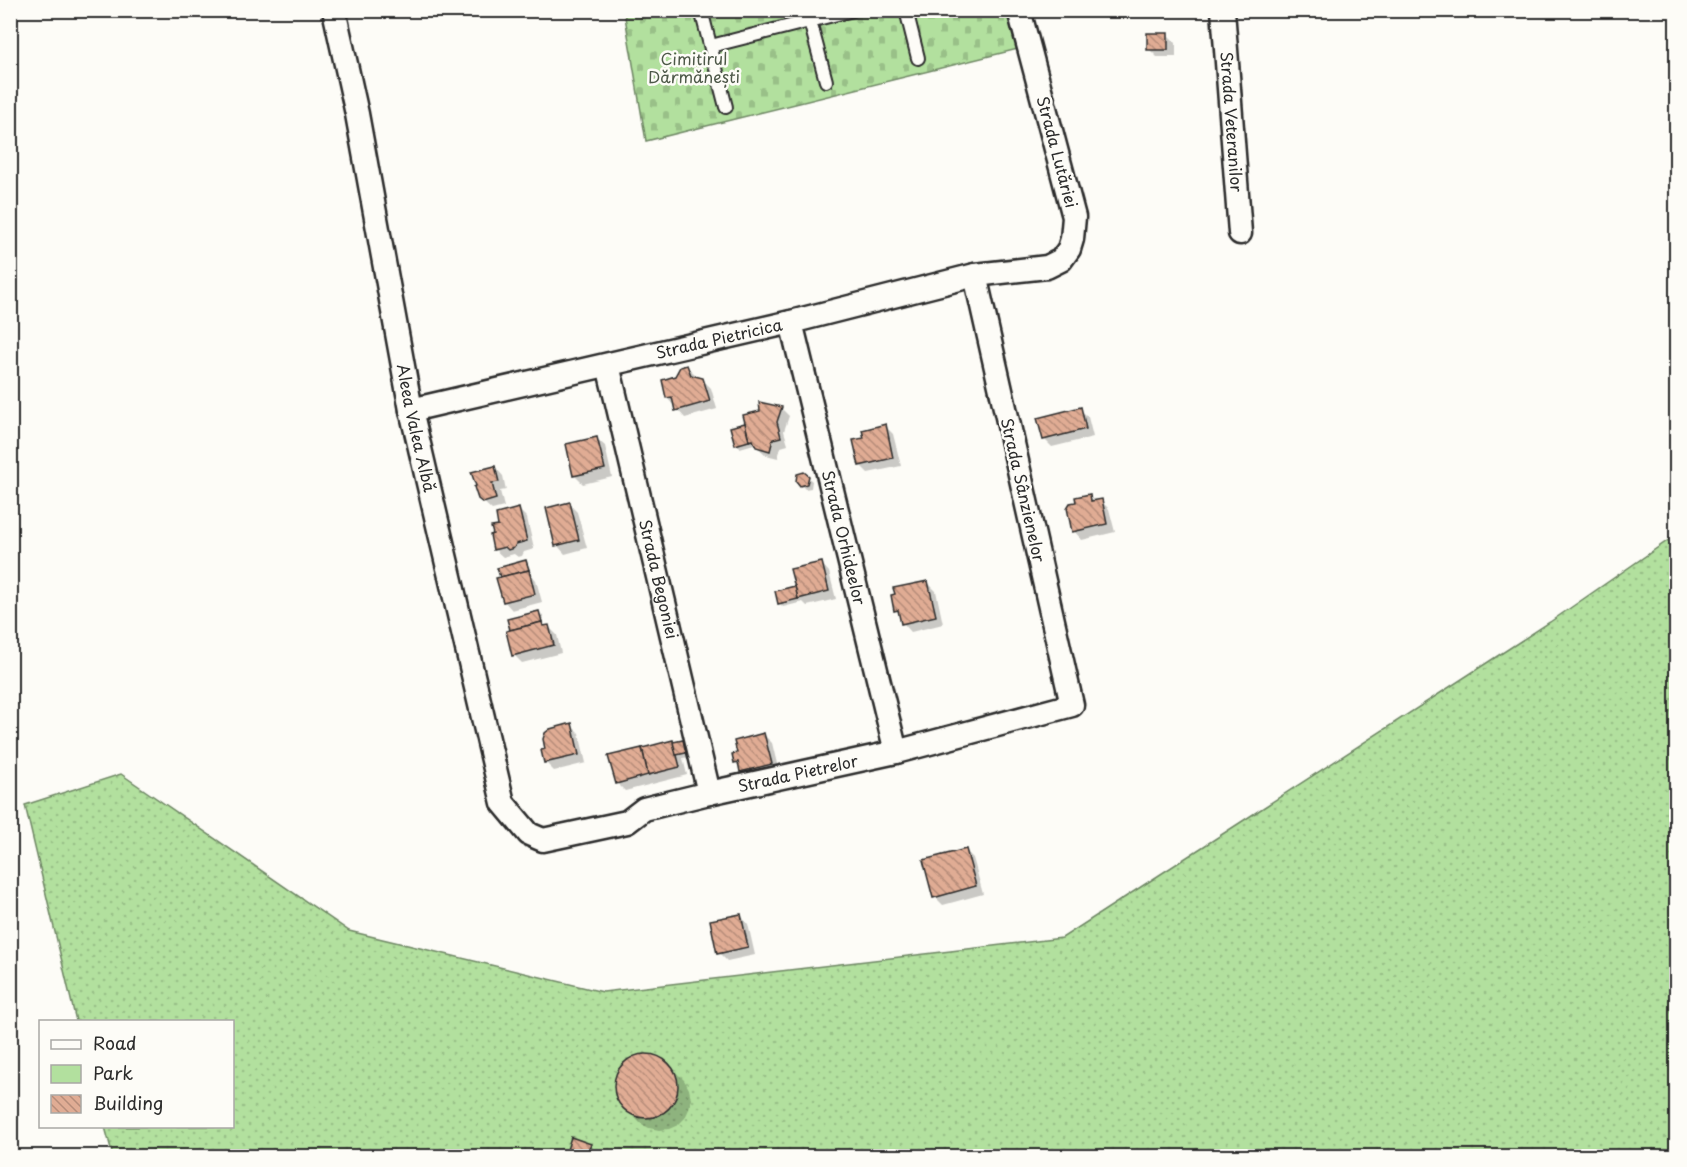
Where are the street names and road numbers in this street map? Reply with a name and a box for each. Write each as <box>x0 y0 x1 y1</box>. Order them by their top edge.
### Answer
street label: Strada Veteranilor <box>1215 50 1250 193</box>
street label: Strada Lutăriei <box>1032 93 1084 210</box>
street label: Strada Pietricica <box>653 311 784 364</box>
street label: Aleea Valea Albă <box>392 362 443 494</box>
street label: Strada Sânzienelor <box>996 415 1052 565</box>
street label: Strada Orhideelor <box>817 468 873 608</box>
street label: Strada Begoniei <box>634 517 685 641</box>
street label: Strada Pietrelor <box>735 748 861 797</box>

